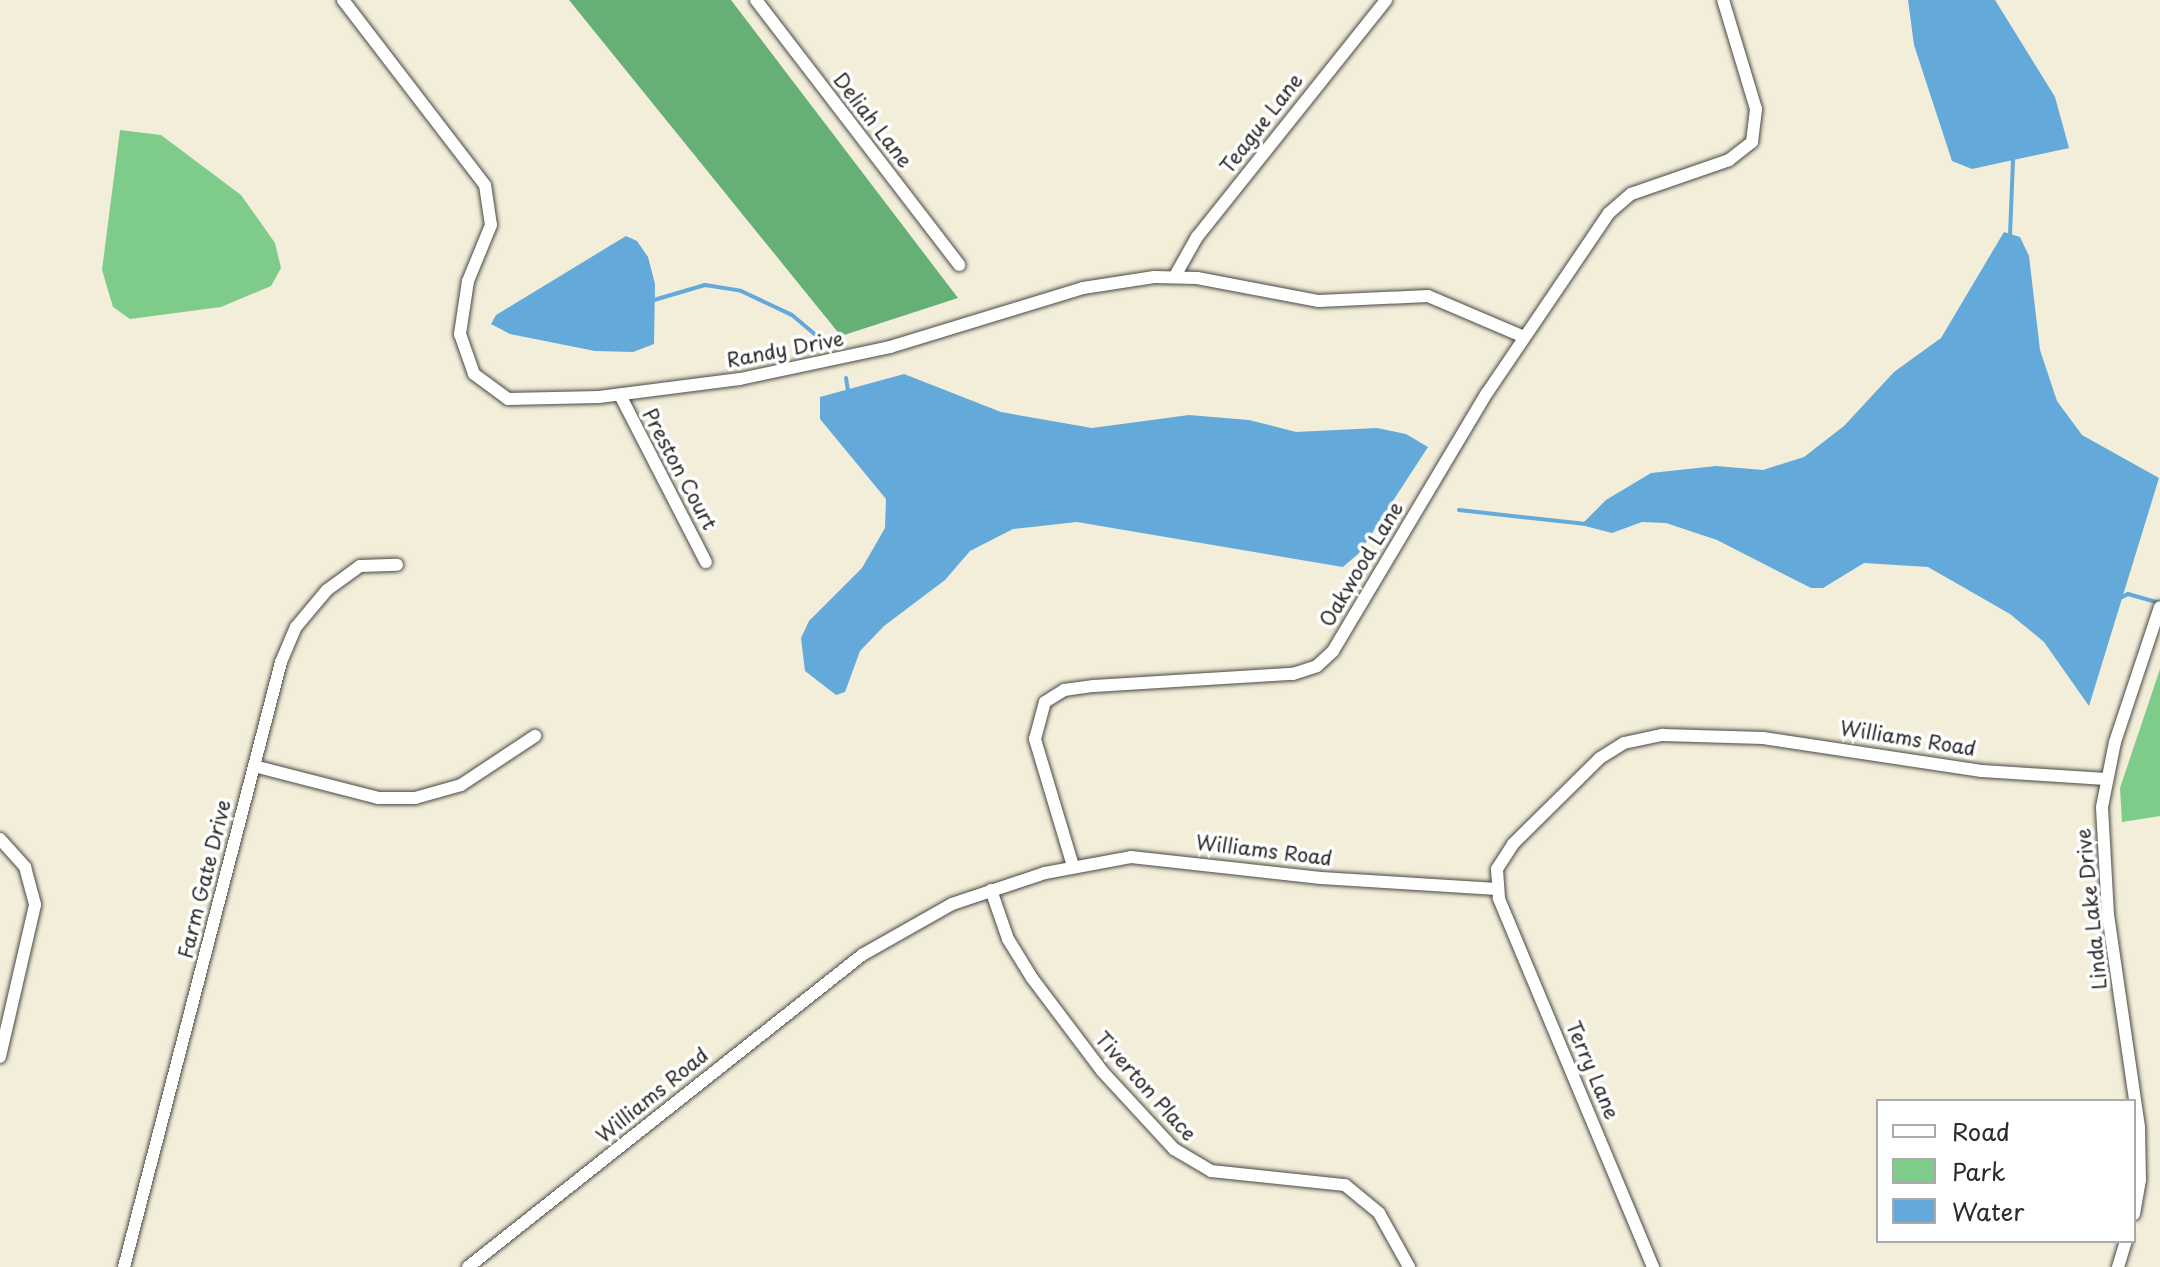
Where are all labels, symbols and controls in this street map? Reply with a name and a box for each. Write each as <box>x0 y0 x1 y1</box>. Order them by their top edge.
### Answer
street label: Deliah Lane <box>828 68 918 172</box>
street label: Teague Lane <box>1214 68 1308 178</box>
street label: Randy Drive <box>724 326 846 372</box>
street label: Preston Court <box>638 404 722 534</box>
street label: Oakwood Lane <box>1314 497 1408 631</box>
street label: Williams Road <box>1838 715 1978 761</box>
street label: Farm Gate Drive <box>173 798 235 960</box>
street label: Linda Lake Drive <box>2071 827 2111 991</box>
street label: Williams Road <box>1194 830 1334 870</box>
street label: Terry Lane <box>1562 1017 1624 1123</box>
street label: Tiverton Place <box>1091 1026 1201 1146</box>
street label: Williams Road <box>591 1042 713 1148</box>
legend <box>1876 1099 2136 1243</box>
text: Road <box>1952 1113 2010 1149</box>
text: Park <box>1952 1153 2006 1189</box>
text: Water <box>1952 1193 2024 1229</box>

